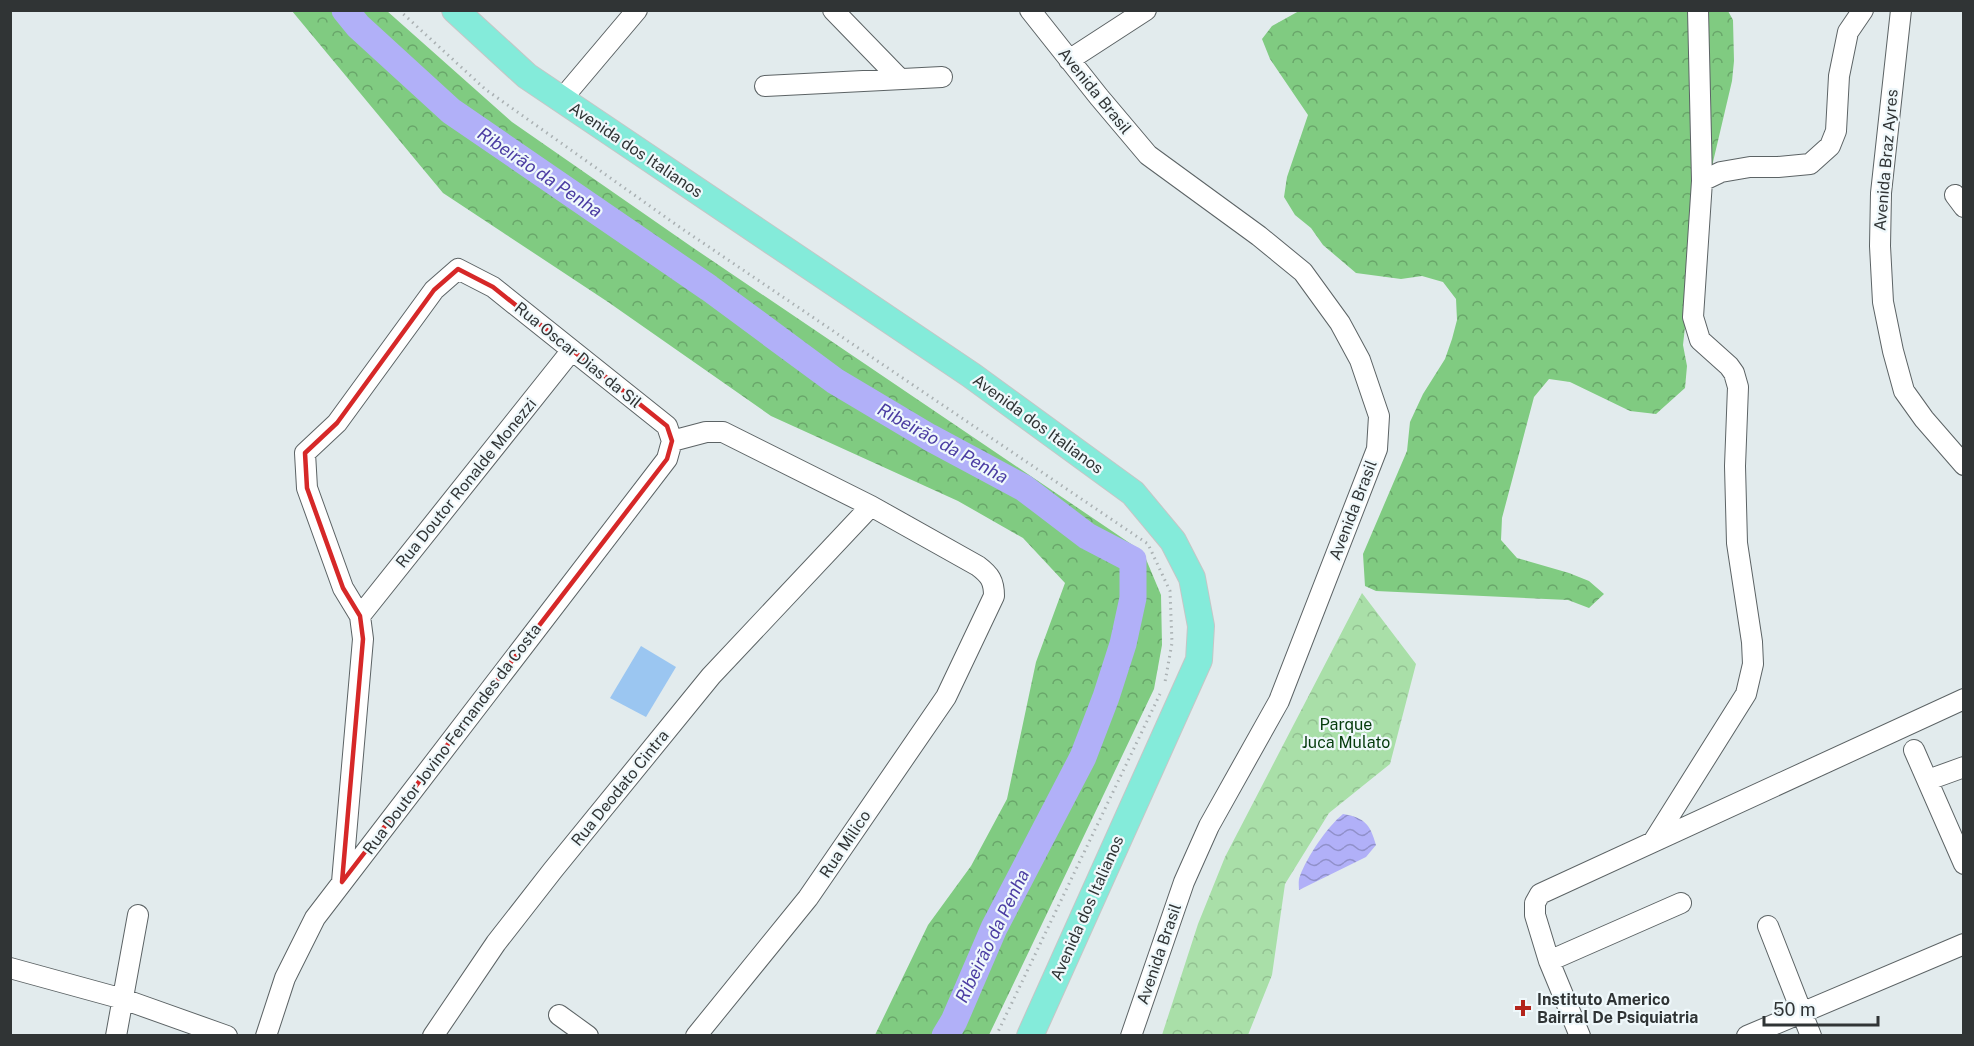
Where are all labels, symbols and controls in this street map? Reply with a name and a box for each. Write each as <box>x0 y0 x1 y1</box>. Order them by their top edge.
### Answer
street label: Avenida Brasil <box>1054 44 1136 138</box>
street label: Avenida Braz Ayres <box>1870 88 1902 232</box>
street label: Avenida dos Italianos <box>566 98 706 202</box>
water label: Ribeirão da Penha <box>474 123 606 221</box>
street label: Rua Oscar Dias da Sil <box>511 298 645 412</box>
street label: Avenida dos Italianos <box>969 370 1107 478</box>
street label: Rua Doutor Ronalde Monezzi <box>392 394 540 572</box>
water label: Ribeirão da Penha <box>874 398 1012 488</box>
street label: Avenida Brasil <box>1325 457 1381 563</box>
street label: Rua Doutor Jovino Fernandes da Costa <box>359 620 545 858</box>
park label: Parque Juca Mulato <box>1302 715 1390 752</box>
street label: Rua Deodato Cintra <box>567 726 673 850</box>
street label: Rua Milico <box>815 807 875 881</box>
street label: Avenida dos Italianos <box>1047 833 1127 983</box>
water label: Ribeirão da Penha <box>951 866 1033 1006</box>
street label: Avenida Brasil <box>1133 901 1185 1007</box>
scale bar <box>1764 989 1878 1027</box>
place label: Instituto Americo Bairral De Psiquiatria <box>1537 990 1698 1027</box>
marker: Instituto Americo Bairral De Psiquiatria <box>1514 999 1532 1017</box>
text: 50 m <box>1773 999 1816 1020</box>

